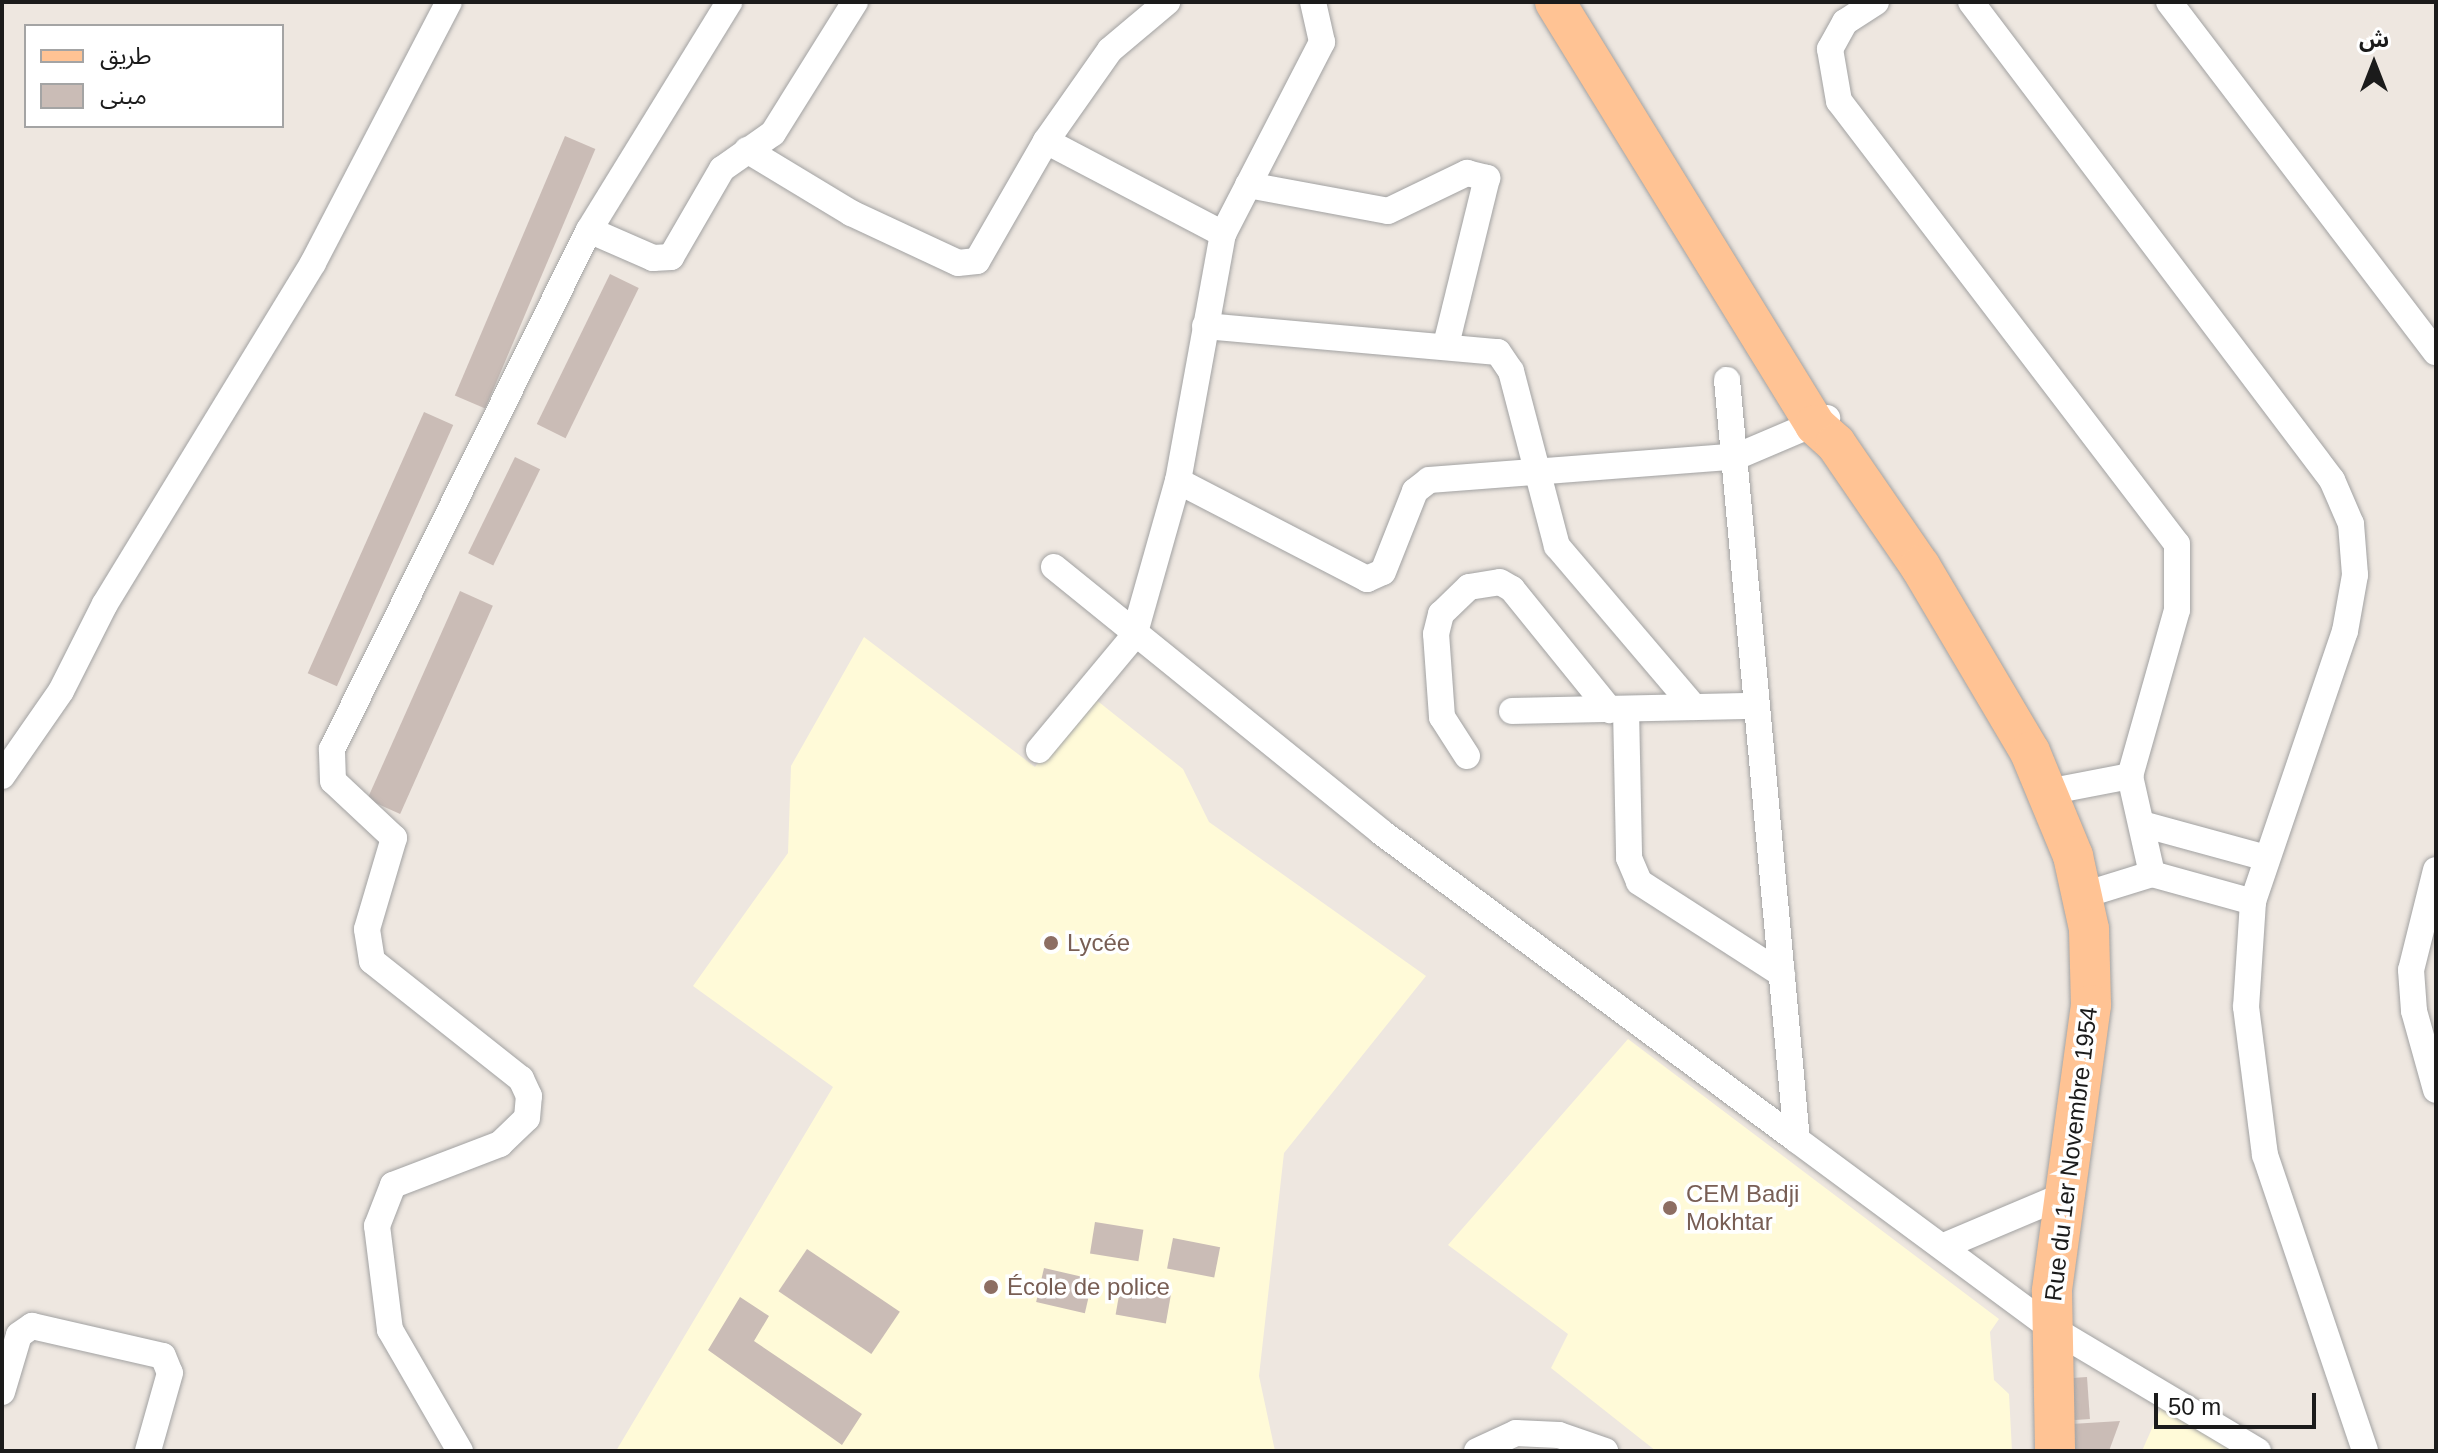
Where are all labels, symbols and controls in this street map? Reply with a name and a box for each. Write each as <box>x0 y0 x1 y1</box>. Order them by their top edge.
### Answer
legend <box>24 24 284 128</box>
north arrow <box>2334 24 2414 104</box>
text: ش <box>2359 27 2389 52</box>
text: طريق <box>100 42 152 69</box>
text: مبنى <box>100 82 147 109</box>
place label: Lycée <box>1067 929 1130 957</box>
marker: Lycée <box>1042 934 1060 952</box>
street label: Rue du 1er Novembre 1954 <box>2039 1005 2103 1303</box>
place label: CEM Badji Mokhtar <box>1686 1180 1799 1236</box>
marker: CEM Badji Mokhtar <box>1661 1199 1679 1217</box>
place label: École de police <box>1007 1273 1170 1301</box>
marker: École de police <box>982 1278 1000 1296</box>
scale bar <box>2158 1377 2320 1427</box>
text: 50 m <box>2168 1393 2221 1420</box>

